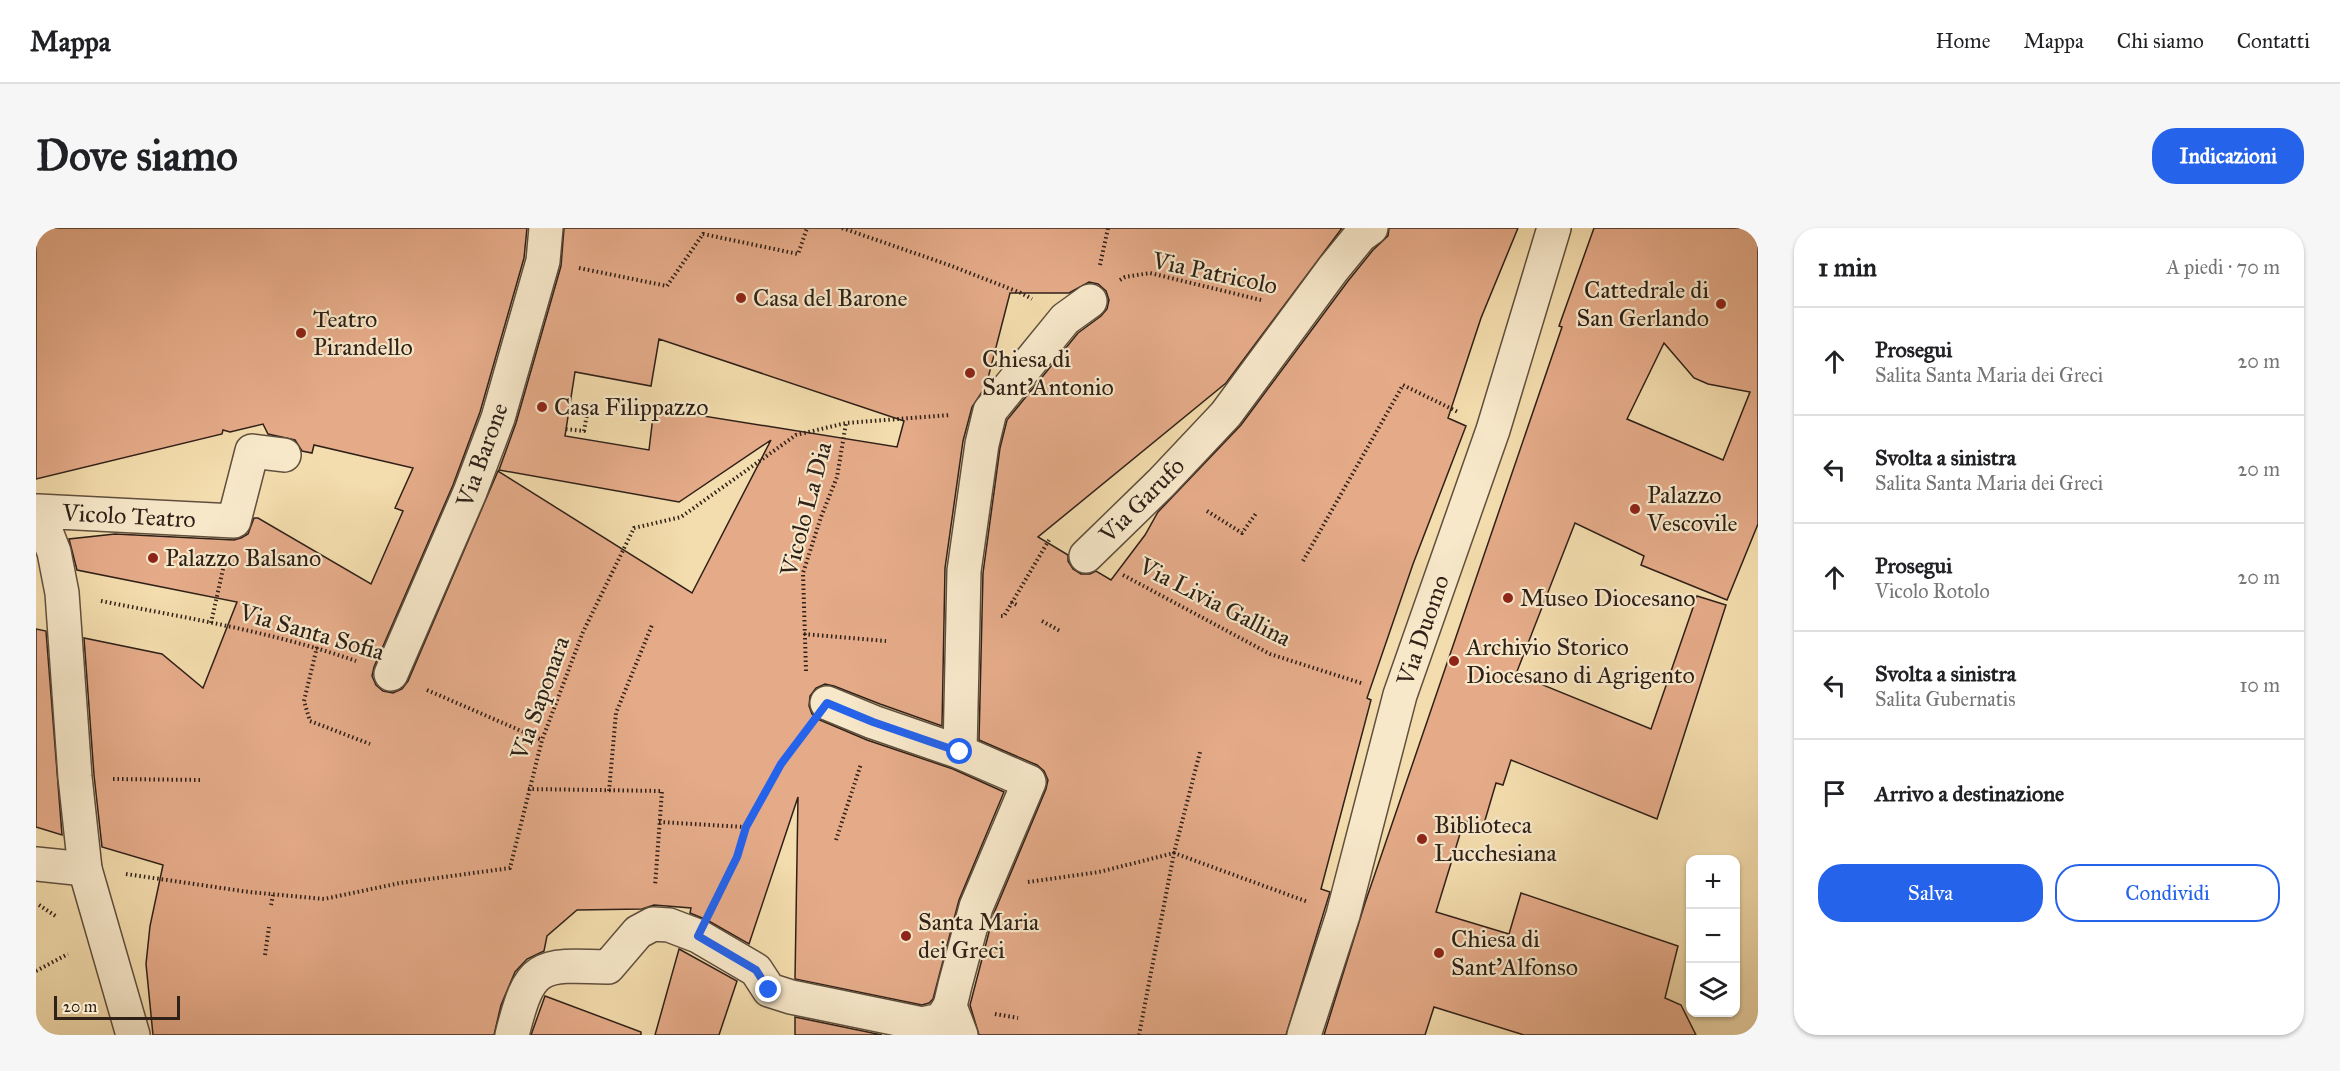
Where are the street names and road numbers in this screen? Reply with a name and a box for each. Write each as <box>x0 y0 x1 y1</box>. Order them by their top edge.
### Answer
street label: Via Patricolo <box>1149 245 1280 301</box>
street label: Via Barone <box>449 399 515 512</box>
street label: Vicolo La Dia <box>773 438 839 581</box>
street label: Via Garufo <box>1092 451 1191 550</box>
street label: Vicolo Teatro <box>61 497 196 534</box>
street label: Via Livia Gallina <box>1133 550 1297 654</box>
street label: Via Duomo <box>1390 571 1456 690</box>
street label: Via Santa Sofia <box>235 597 389 667</box>
street label: Via Saponara <box>503 631 576 765</box>

